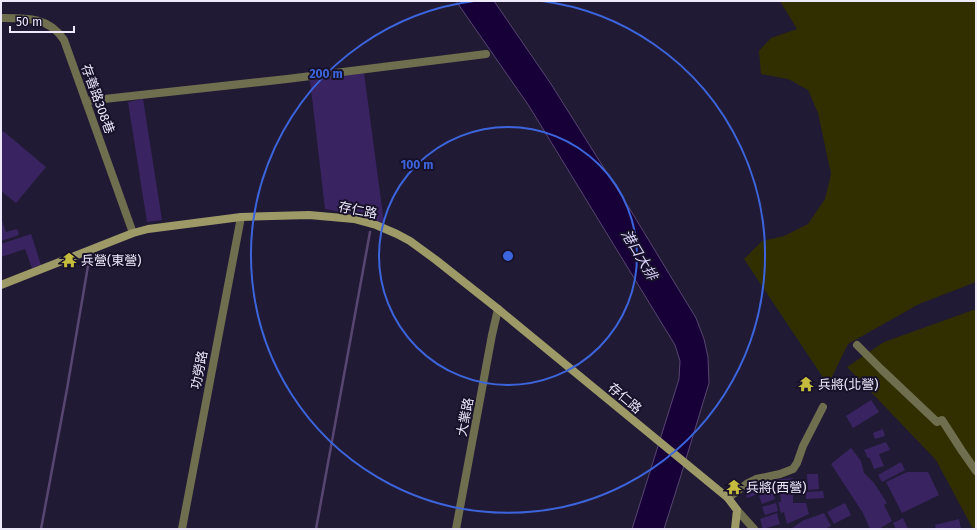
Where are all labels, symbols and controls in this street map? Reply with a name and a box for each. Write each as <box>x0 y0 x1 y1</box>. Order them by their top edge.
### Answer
scale bar <box>10 8 74 34</box>
text: 50 m <box>16 15 42 29</box>
street label: 存善路308巷 <box>78 62 118 136</box>
text: 200 m <box>309 67 343 81</box>
text: 100 m <box>401 158 433 172</box>
street label: 存仁路 <box>337 199 379 221</box>
water label: 港口大排 <box>617 227 662 285</box>
centre of rings <box>501 249 515 263</box>
temple icon: 兵營(東營) <box>60 251 78 269</box>
place label: 兵營(東營) <box>81 253 141 268</box>
street label: 功勞路 <box>188 349 210 391</box>
temple icon: 兵將(北營) <box>797 375 815 393</box>
place label: 兵將(北營) <box>818 377 878 392</box>
street label: 存仁路 <box>605 380 645 416</box>
street label: 大業路 <box>454 396 476 438</box>
temple icon: 兵將(西營) <box>725 478 743 496</box>
place label: 兵將(西營) <box>746 480 806 495</box>

